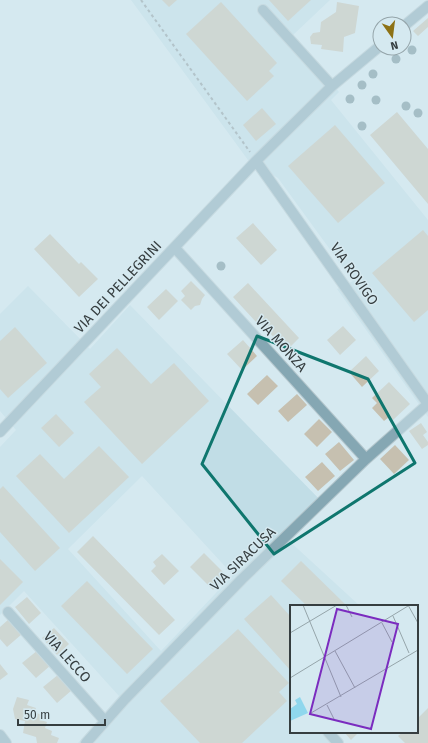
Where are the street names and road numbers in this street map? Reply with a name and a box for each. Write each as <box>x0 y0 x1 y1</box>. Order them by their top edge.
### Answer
street label: VIA DEI PELLEGRINI <box>71 237 165 337</box>
street label: VIA ROVIGO <box>326 240 382 308</box>
street label: VIA MONZA <box>252 313 310 375</box>
street label: VIA SIRACUSA <box>207 524 279 594</box>
street label: VIA LECCO <box>40 628 94 686</box>

